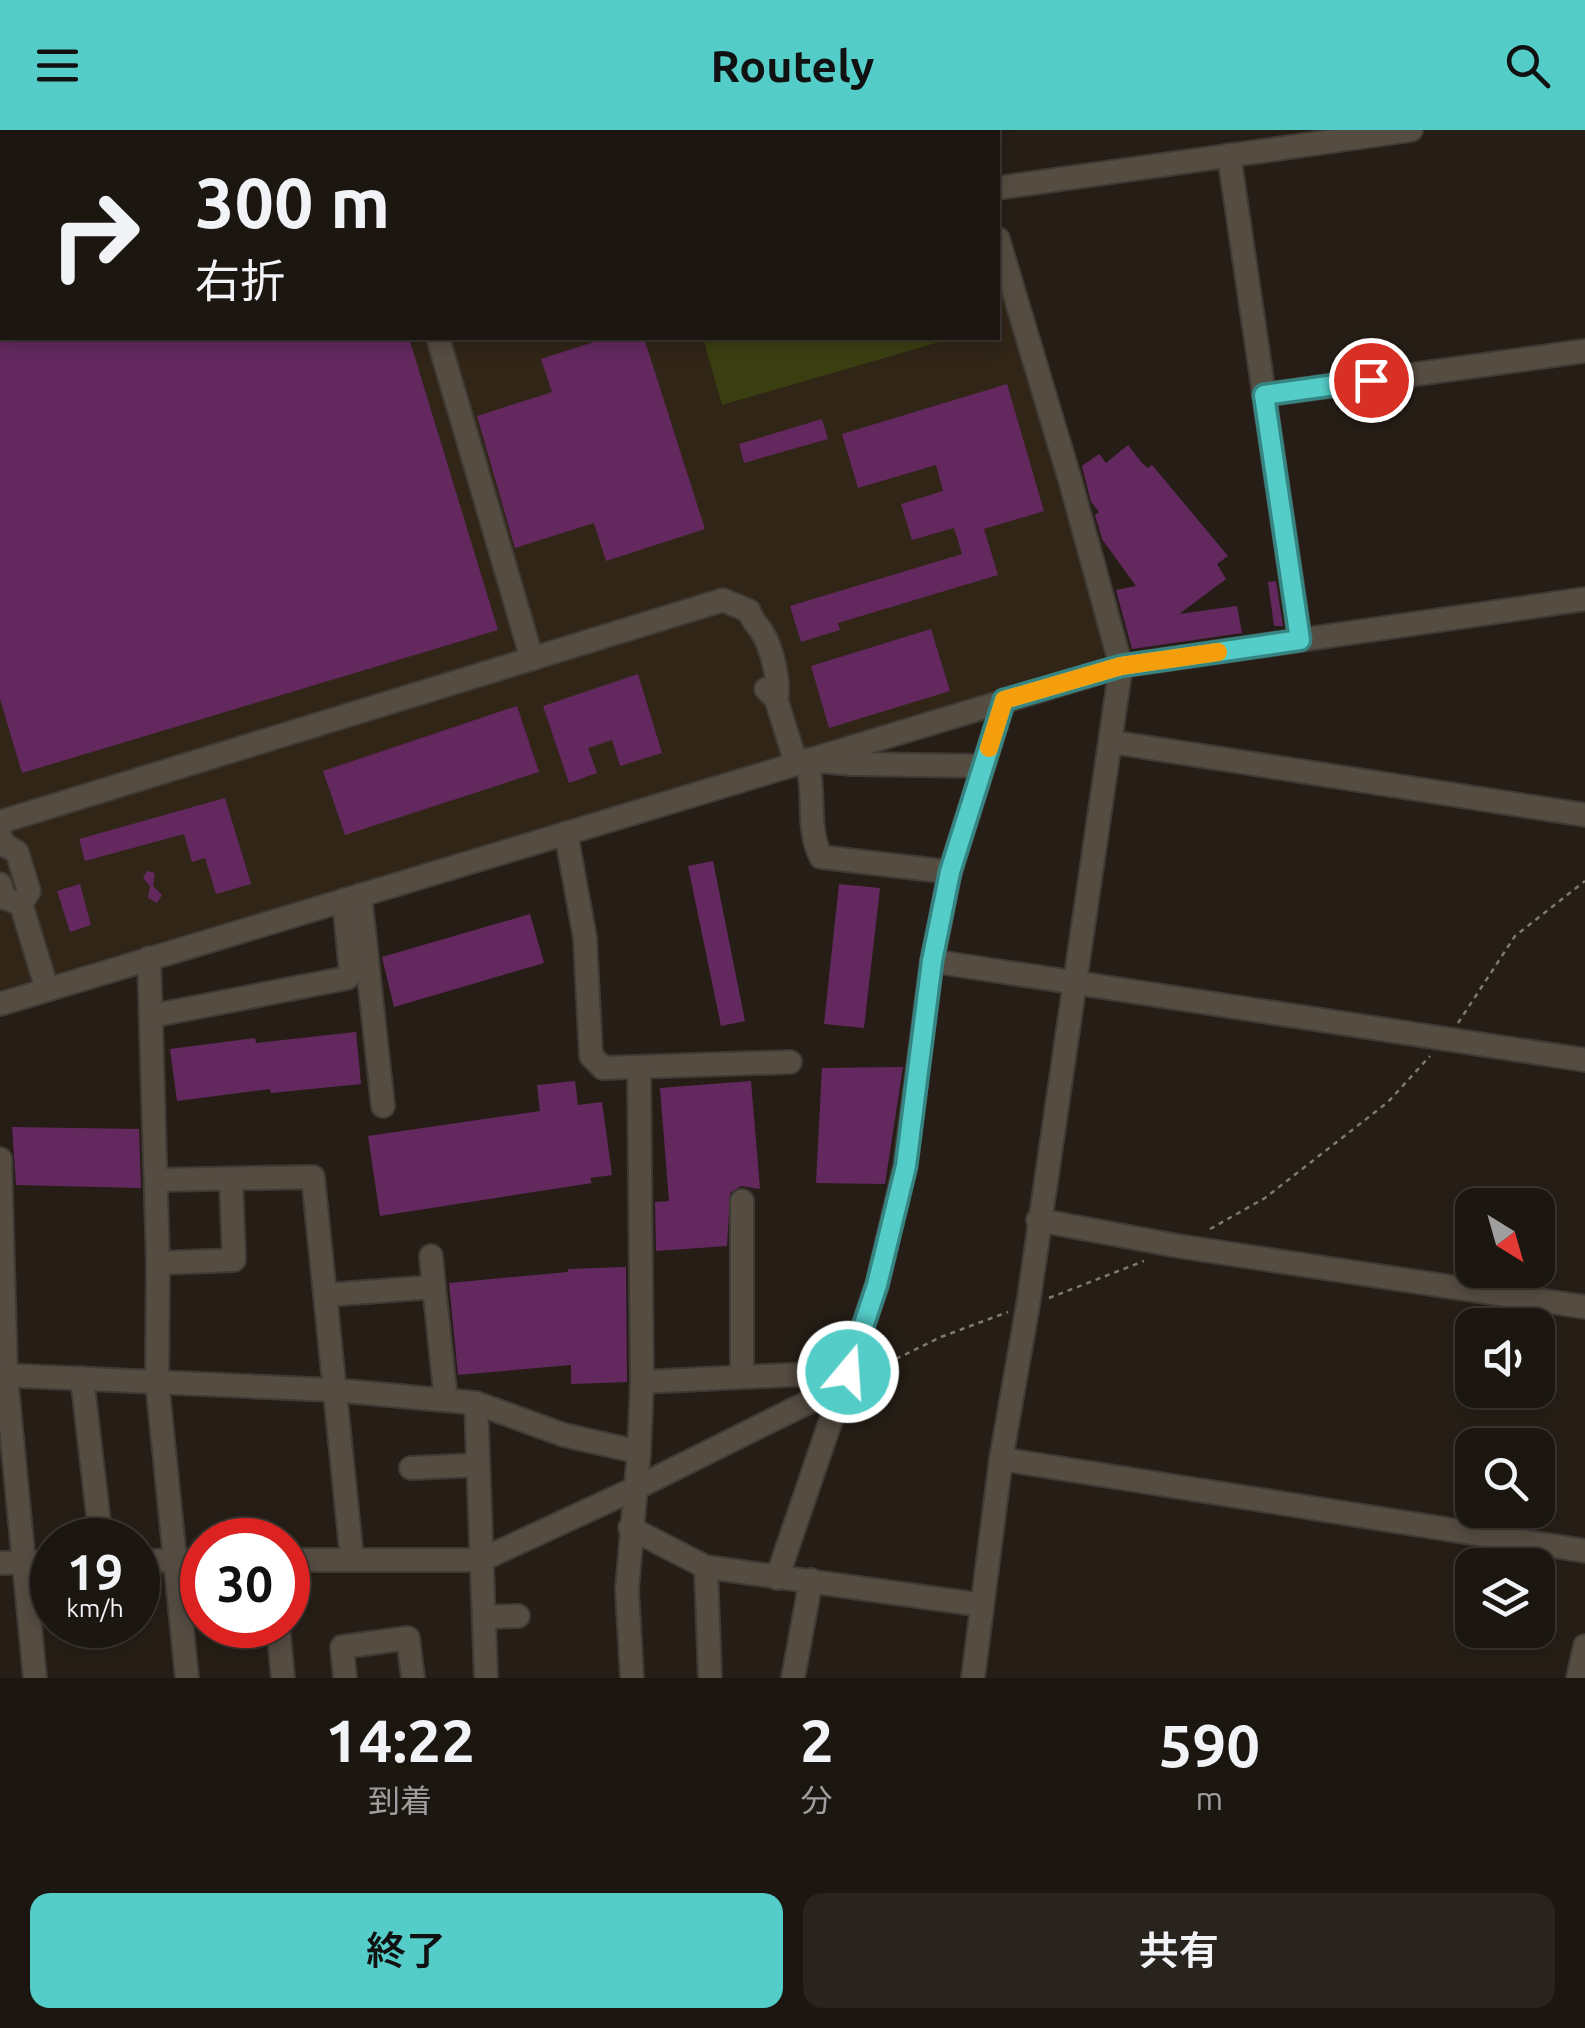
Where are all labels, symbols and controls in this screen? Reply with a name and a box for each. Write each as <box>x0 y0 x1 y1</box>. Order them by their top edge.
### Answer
icon: menu <box>30 38 85 93</box>
icon: search <box>1500 38 1555 93</box>
text: Routely <box>711 40 874 91</box>
text: 300 m <box>195 163 390 241</box>
icon: right <box>30 170 160 300</box>
text: 右折 <box>195 255 285 306</box>
pin <box>1329 338 1414 423</box>
icon: arrive <box>1344 353 1399 408</box>
north arrow <box>1455 1188 1555 1288</box>
map controls <box>1455 1188 1555 1648</box>
button: sound <box>1455 1308 1555 1408</box>
position arrow <box>796 1320 900 1424</box>
button: search <box>1455 1428 1555 1528</box>
speed limit sign: 30 <box>180 1518 310 1648</box>
text: 19 <box>67 1543 123 1599</box>
button: layers <box>1455 1548 1555 1648</box>
text: km/h <box>66 1594 124 1622</box>
text: 14:22 <box>325 1706 475 1773</box>
text: 2 <box>800 1706 834 1773</box>
text: 590 <box>1159 1711 1260 1778</box>
text: m <box>1196 1780 1223 1816</box>
text: 到着 <box>368 1782 432 1818</box>
text: 分 <box>801 1782 833 1818</box>
button: 終了 <box>30 1893 783 2008</box>
button: 共有 <box>803 1893 1555 2008</box>

